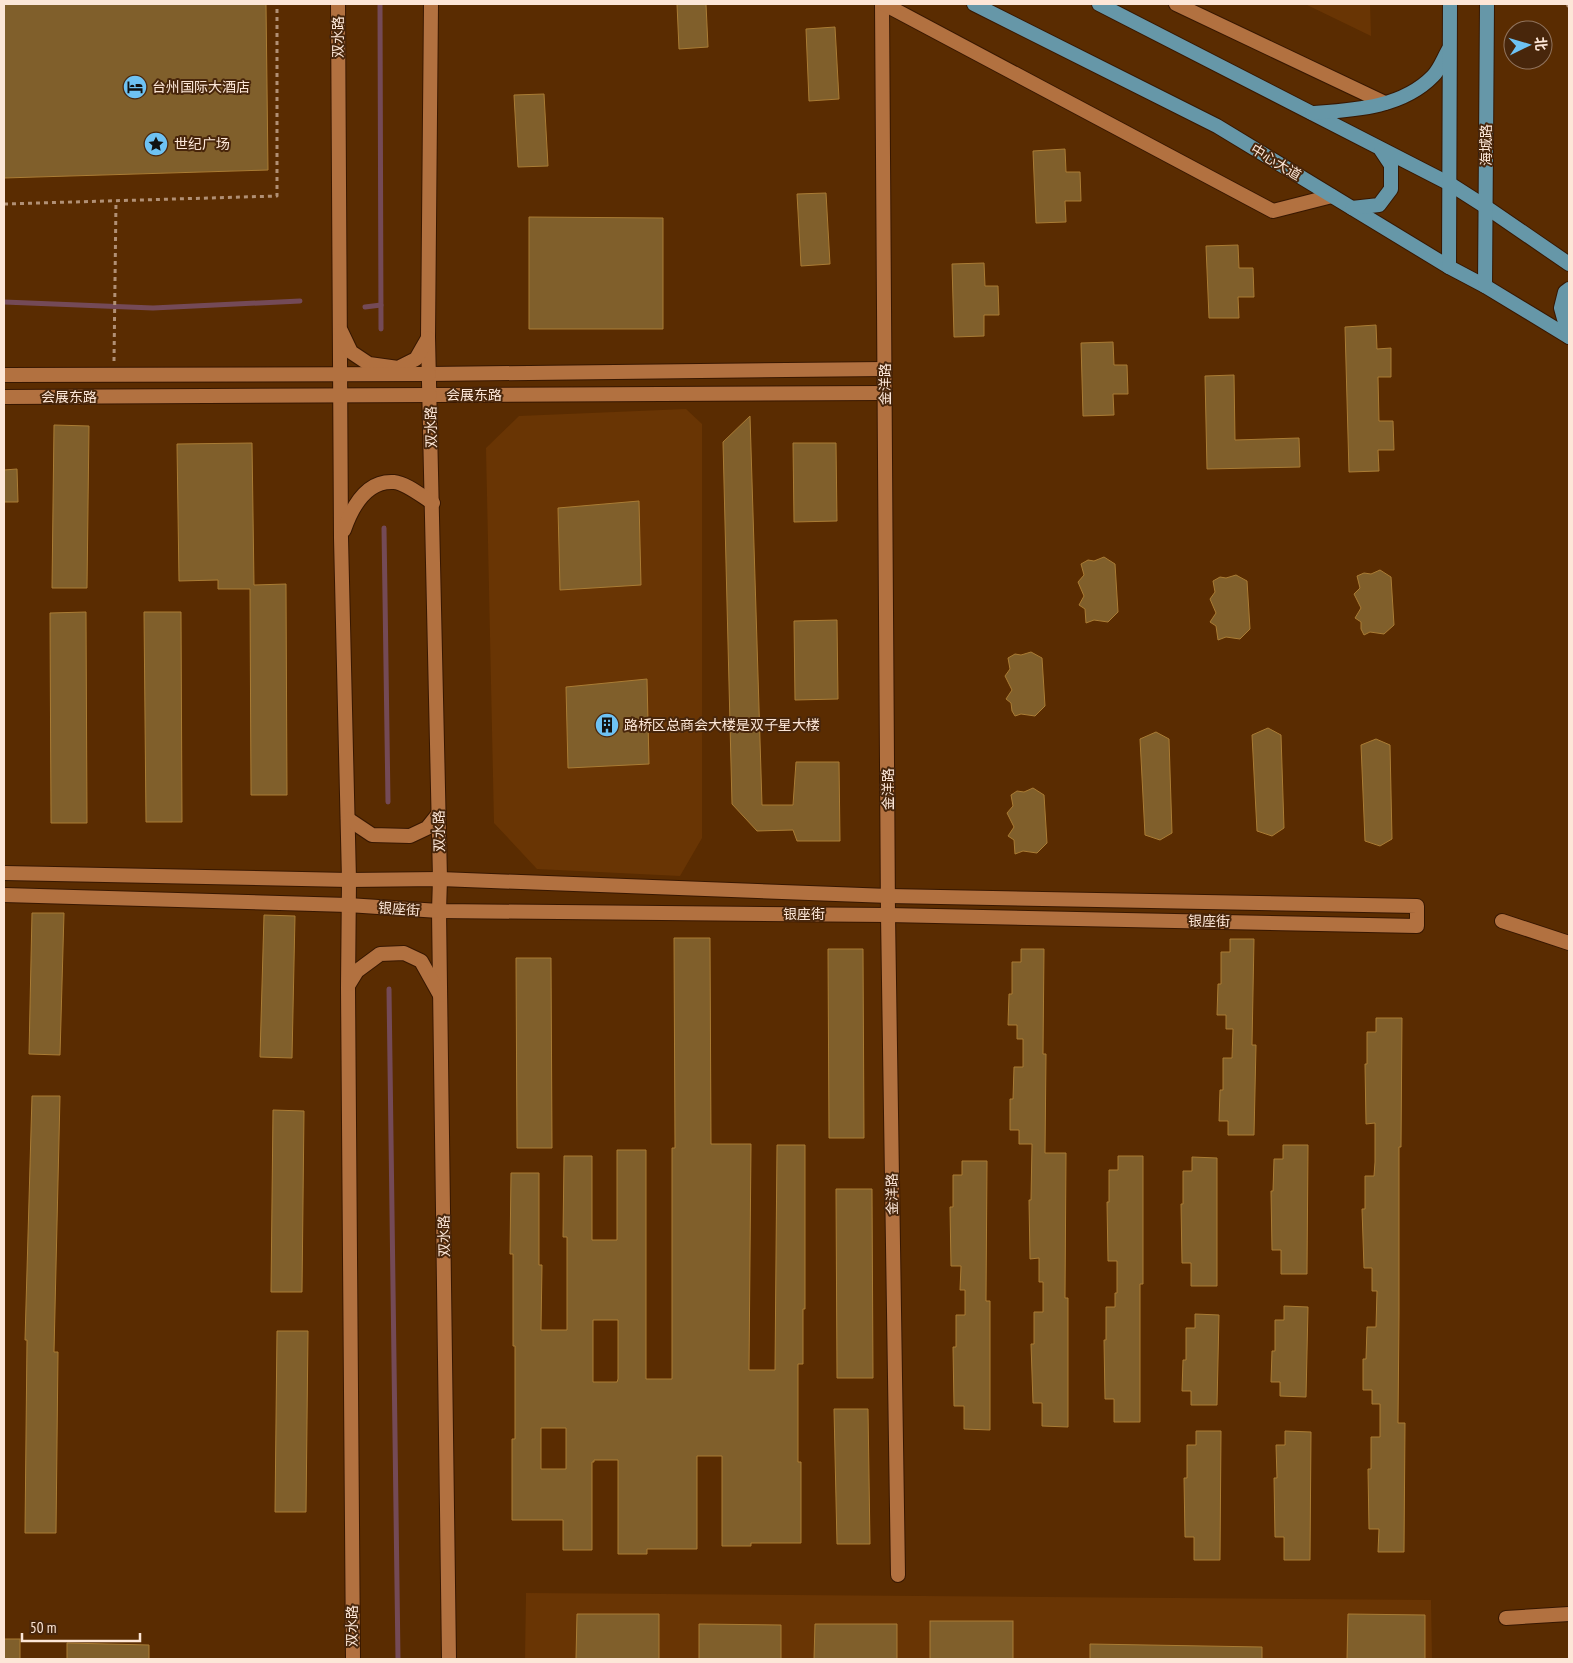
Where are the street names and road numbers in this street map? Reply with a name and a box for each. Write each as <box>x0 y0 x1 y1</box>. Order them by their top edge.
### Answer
street label: 双水路 <box>329 16 347 58</box>
street label: 海城路 <box>1477 124 1495 166</box>
street label: 中心大道 <box>1247 140 1305 184</box>
street label: 金洋路 <box>876 363 894 405</box>
street label: 会展东路 <box>446 386 502 404</box>
street label: 会展东路 <box>41 388 97 406</box>
street label: 双水路 <box>422 406 440 448</box>
street label: 金洋路 <box>879 768 897 810</box>
street label: 双水路 <box>430 810 448 852</box>
street label: 银座街 <box>377 899 421 919</box>
street label: 银座街 <box>783 905 825 923</box>
street label: 银座街 <box>1188 912 1230 930</box>
street label: 金洋路 <box>883 1173 901 1215</box>
street label: 双水路 <box>435 1215 453 1257</box>
street label: 双水路 <box>343 1605 361 1647</box>

